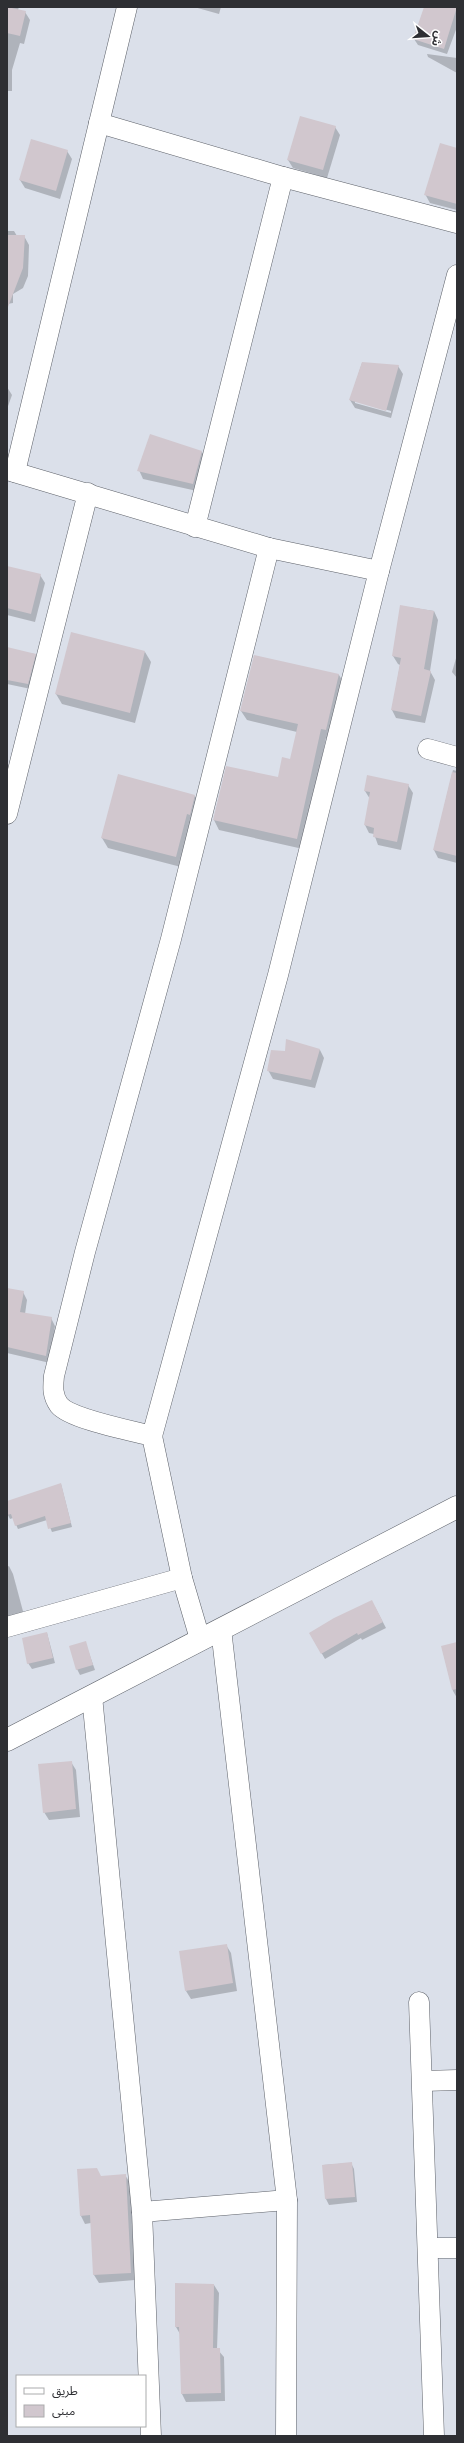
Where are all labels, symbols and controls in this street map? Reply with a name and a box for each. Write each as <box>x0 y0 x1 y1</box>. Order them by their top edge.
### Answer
north arrow <box>408 16 448 56</box>
text: ش <box>429 30 446 48</box>
legend <box>16 2375 146 2427</box>
text: طريق <box>52 2384 78 2399</box>
text: مبنى <box>52 2404 75 2418</box>

